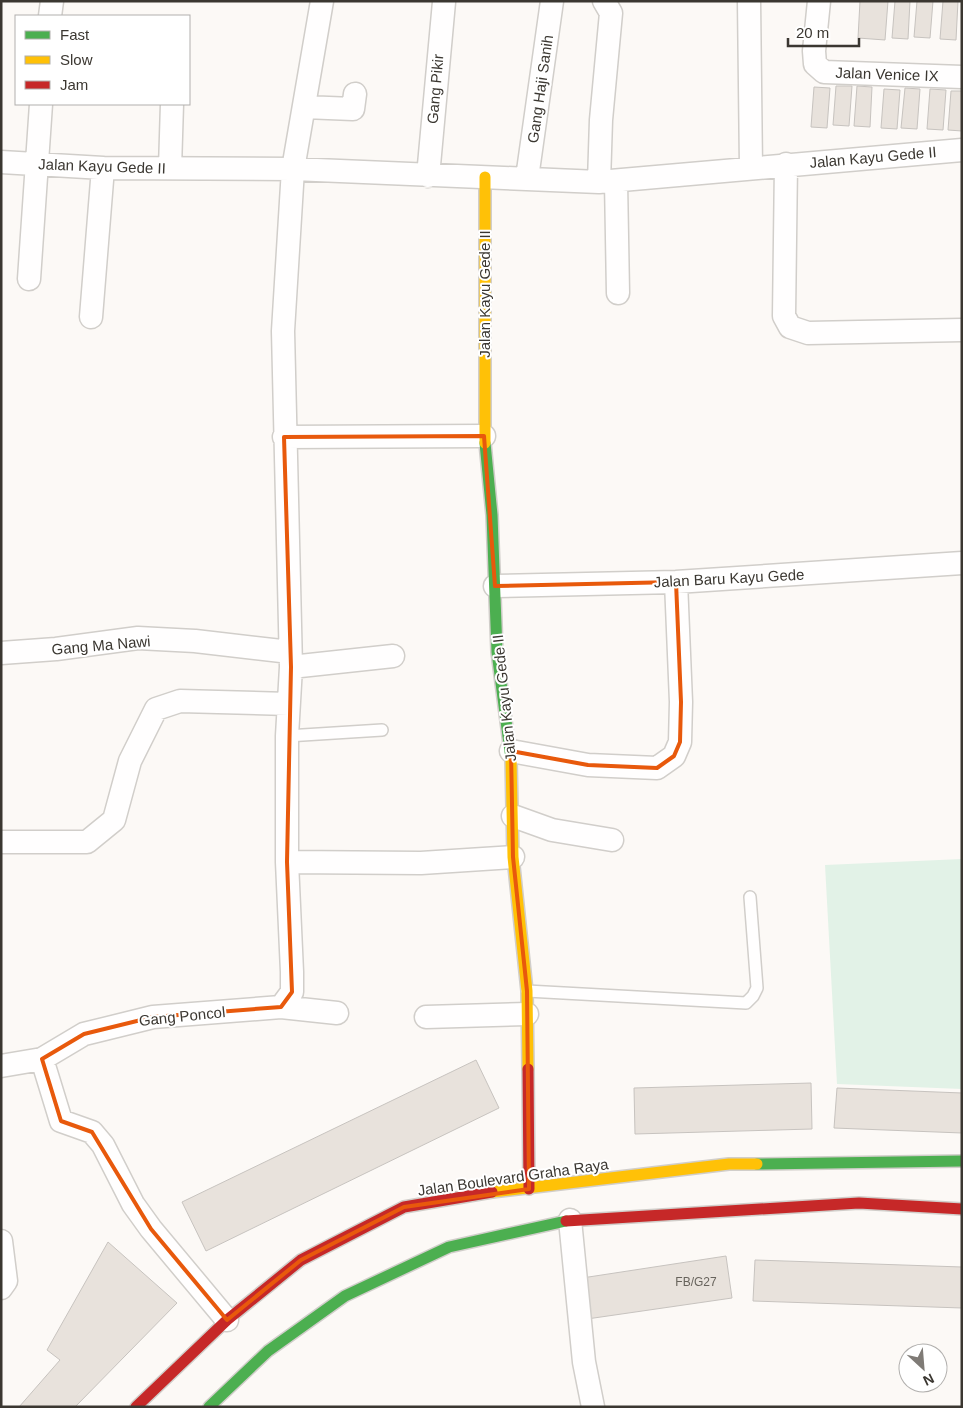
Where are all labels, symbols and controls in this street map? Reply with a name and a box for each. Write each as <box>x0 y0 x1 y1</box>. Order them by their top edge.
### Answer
legend <box>15 15 190 105</box>
scale bar <box>788 15 859 47</box>
text: 20 m <box>796 24 829 41</box>
text: Fast <box>60 26 90 43</box>
street label: Gang Haji Sanih <box>524 34 556 144</box>
text: Slow <box>60 51 93 68</box>
street label: Gang Pikir <box>423 53 447 125</box>
street label: Jalan Venice IX <box>835 64 939 84</box>
text: Jam <box>60 76 88 93</box>
street label: Jalan Kayu Gede II <box>809 143 937 171</box>
street label: Jalan Kayu Gede II <box>38 155 166 177</box>
street label: Jalan Kayu Gede II <box>476 230 493 358</box>
street label: Jalan Baru Kayu Gede <box>653 566 805 590</box>
street label: Gang Ma Nawi <box>51 632 151 658</box>
street label: Jalan Kayu Gede II <box>489 634 519 762</box>
street label: Gang Poncol <box>138 1003 226 1029</box>
street label: Jalan Boulevard Graha Raya <box>416 1155 610 1199</box>
house number: FB/G27 <box>675 1275 717 1289</box>
north arrow <box>898 1343 948 1393</box>
text: N <box>921 1370 937 1389</box>

